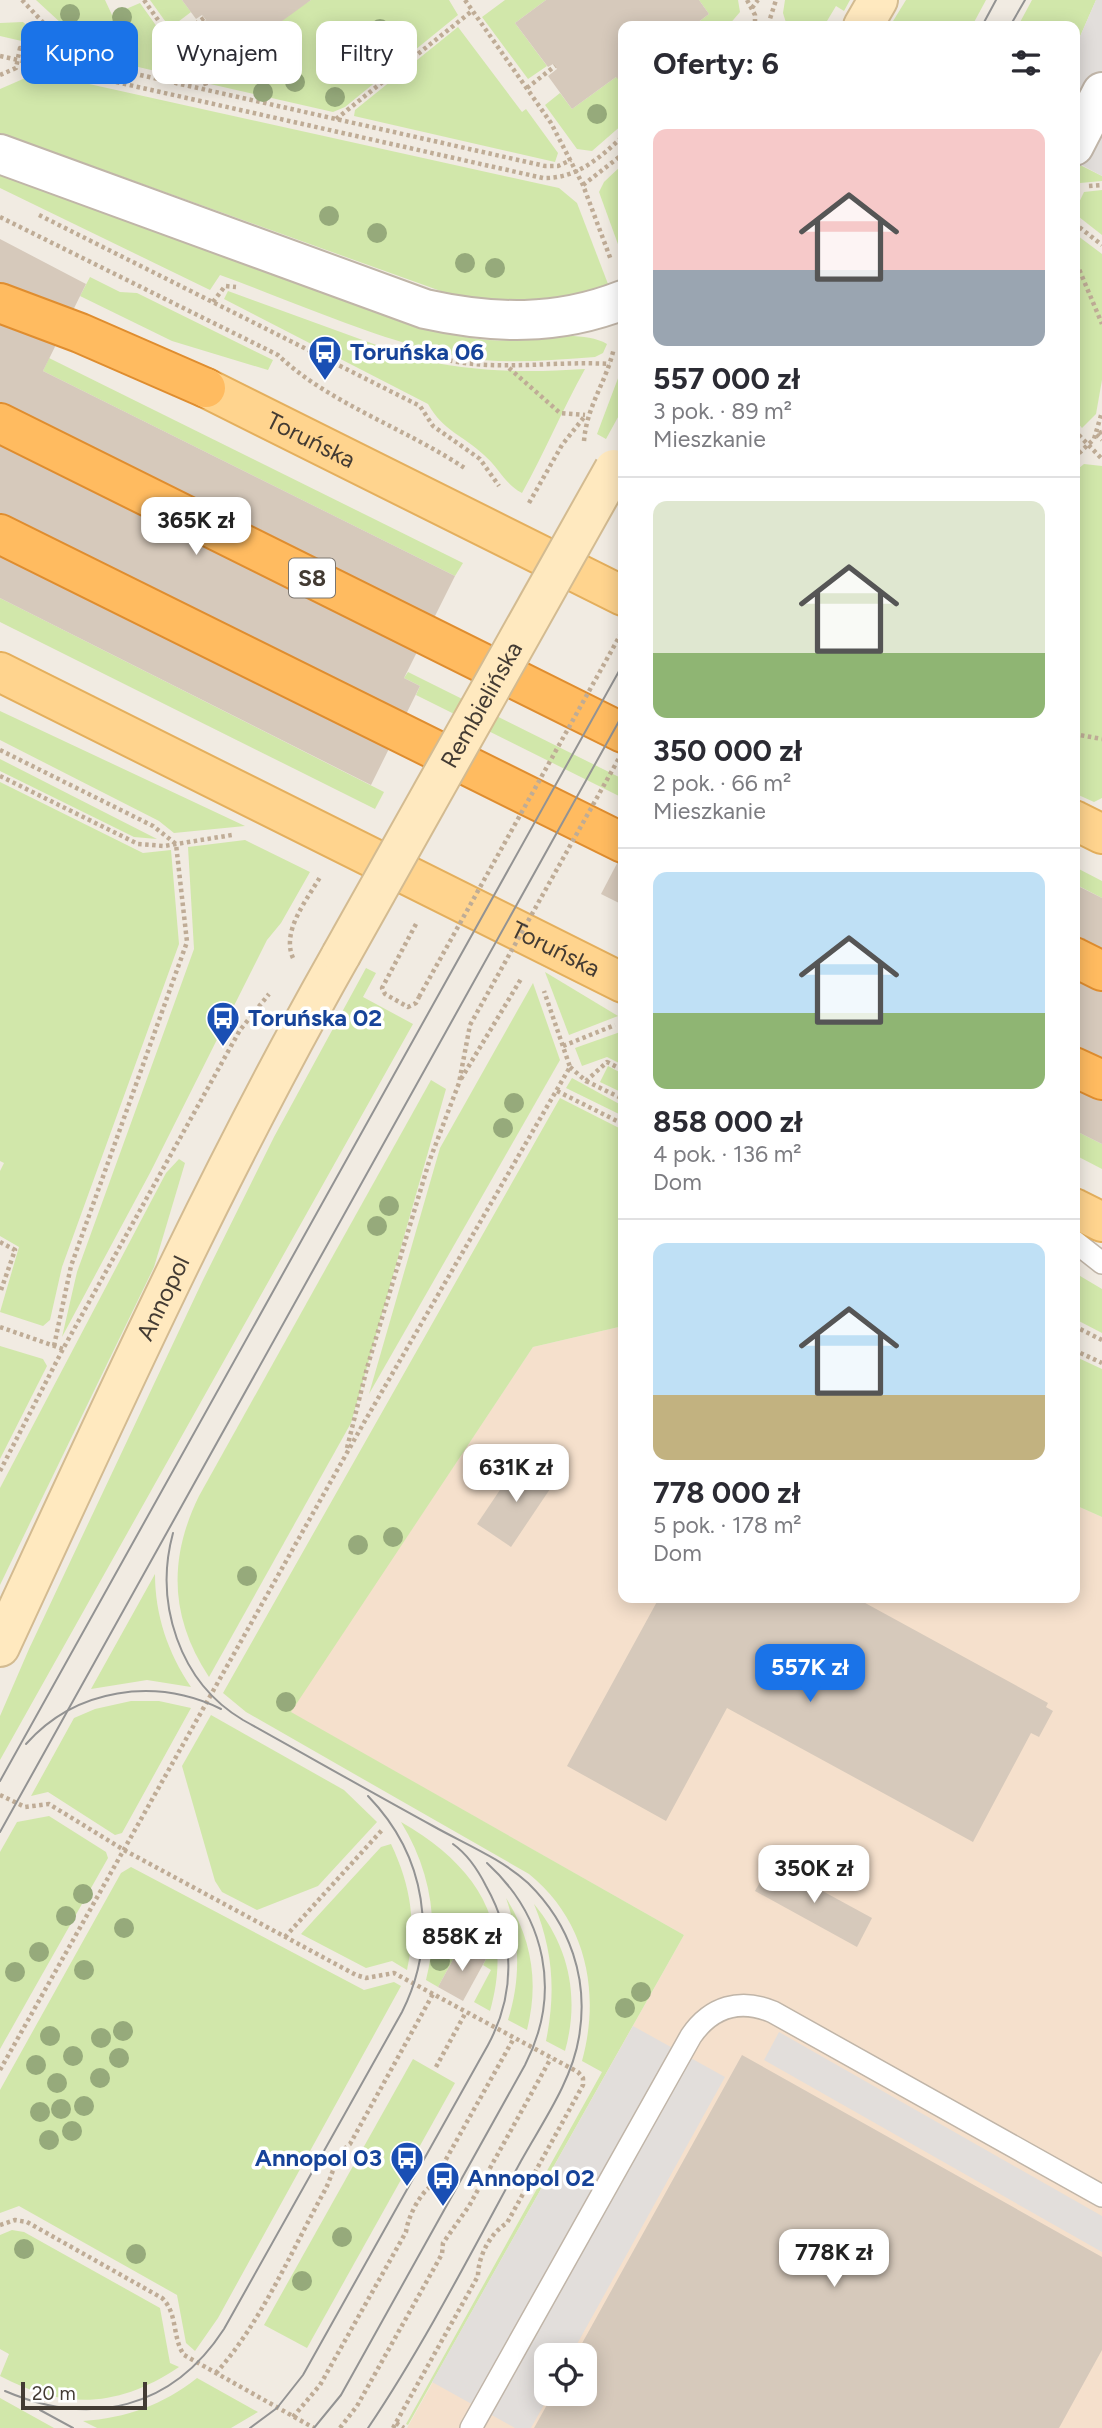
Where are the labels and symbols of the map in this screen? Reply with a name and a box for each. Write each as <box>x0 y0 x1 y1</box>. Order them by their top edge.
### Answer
bus stop icon: Toruńska 06 <box>306 333 344 382</box>
place label: Toruńska 06 <box>350 337 484 366</box>
street label: Toruńska <box>262 405 360 474</box>
pin: 365K zł <box>131 498 261 557</box>
road number: S8 <box>289 558 335 598</box>
street label: Rembielińska <box>434 636 528 773</box>
street label: Toruńska <box>507 915 605 983</box>
bus stop icon: Toruńska 02 <box>204 999 242 1048</box>
place label: Toruńska 02 <box>248 1003 382 1032</box>
street label: Annopol <box>130 1251 195 1345</box>
pin: 631K zł <box>451 1444 581 1504</box>
pin: 557K zł <box>745 1644 875 1704</box>
pin: 350K zł <box>749 1846 879 1905</box>
pin: 858K zł <box>397 1913 527 1973</box>
bus stop icon: Annopol 03 <box>388 2139 426 2188</box>
place label: Annopol 03 <box>255 2143 382 2172</box>
bus stop icon: Annopol 02 <box>424 2159 462 2208</box>
place label: Annopol 02 <box>467 2163 595 2192</box>
pin: 778K zł <box>769 2230 899 2289</box>
scale bar <box>21 2379 147 2411</box>

